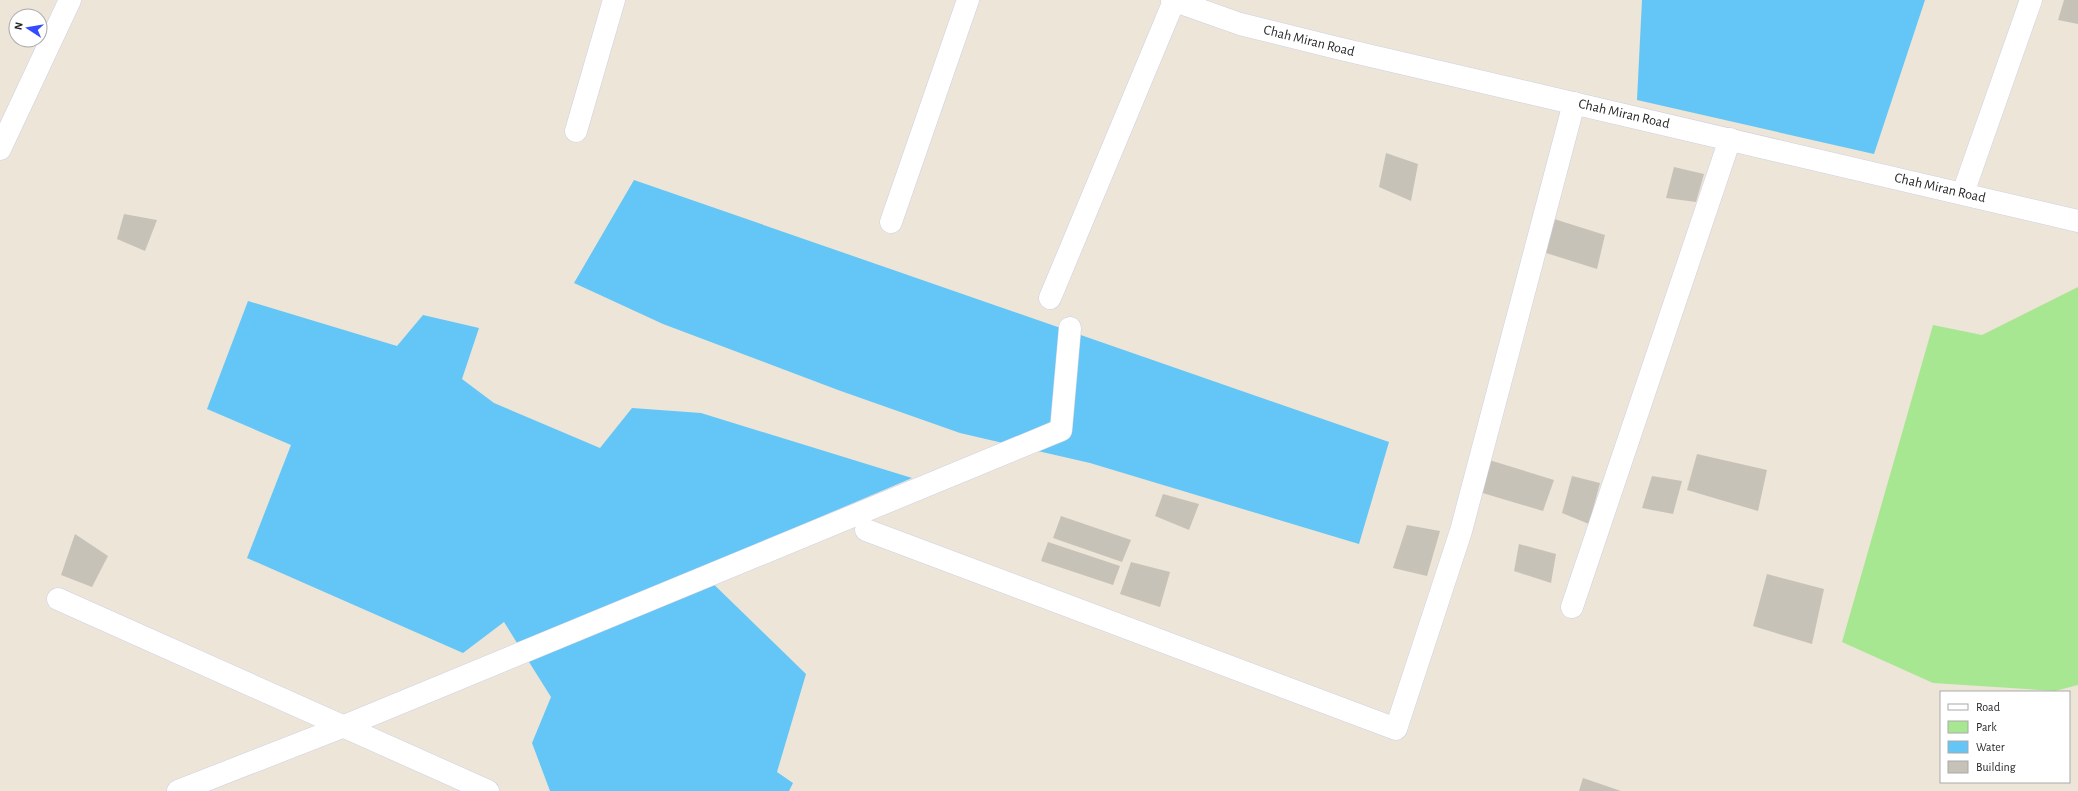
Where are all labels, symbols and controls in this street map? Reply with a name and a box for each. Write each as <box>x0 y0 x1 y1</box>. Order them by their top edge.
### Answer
north arrow <box>8 8 48 48</box>
text: N <box>13 21 25 31</box>
street label: Chah Miran Road <box>1262 23 1356 59</box>
street label: Chah Miran Road <box>1577 97 1671 131</box>
street label: Chah Miran Road <box>1893 171 1987 205</box>
legend <box>1940 691 2070 783</box>
text: Road <box>1976 701 2000 713</box>
text: Park <box>1976 721 1997 733</box>
text: Water <box>1976 741 2005 753</box>
text: Building <box>1976 761 2016 773</box>

